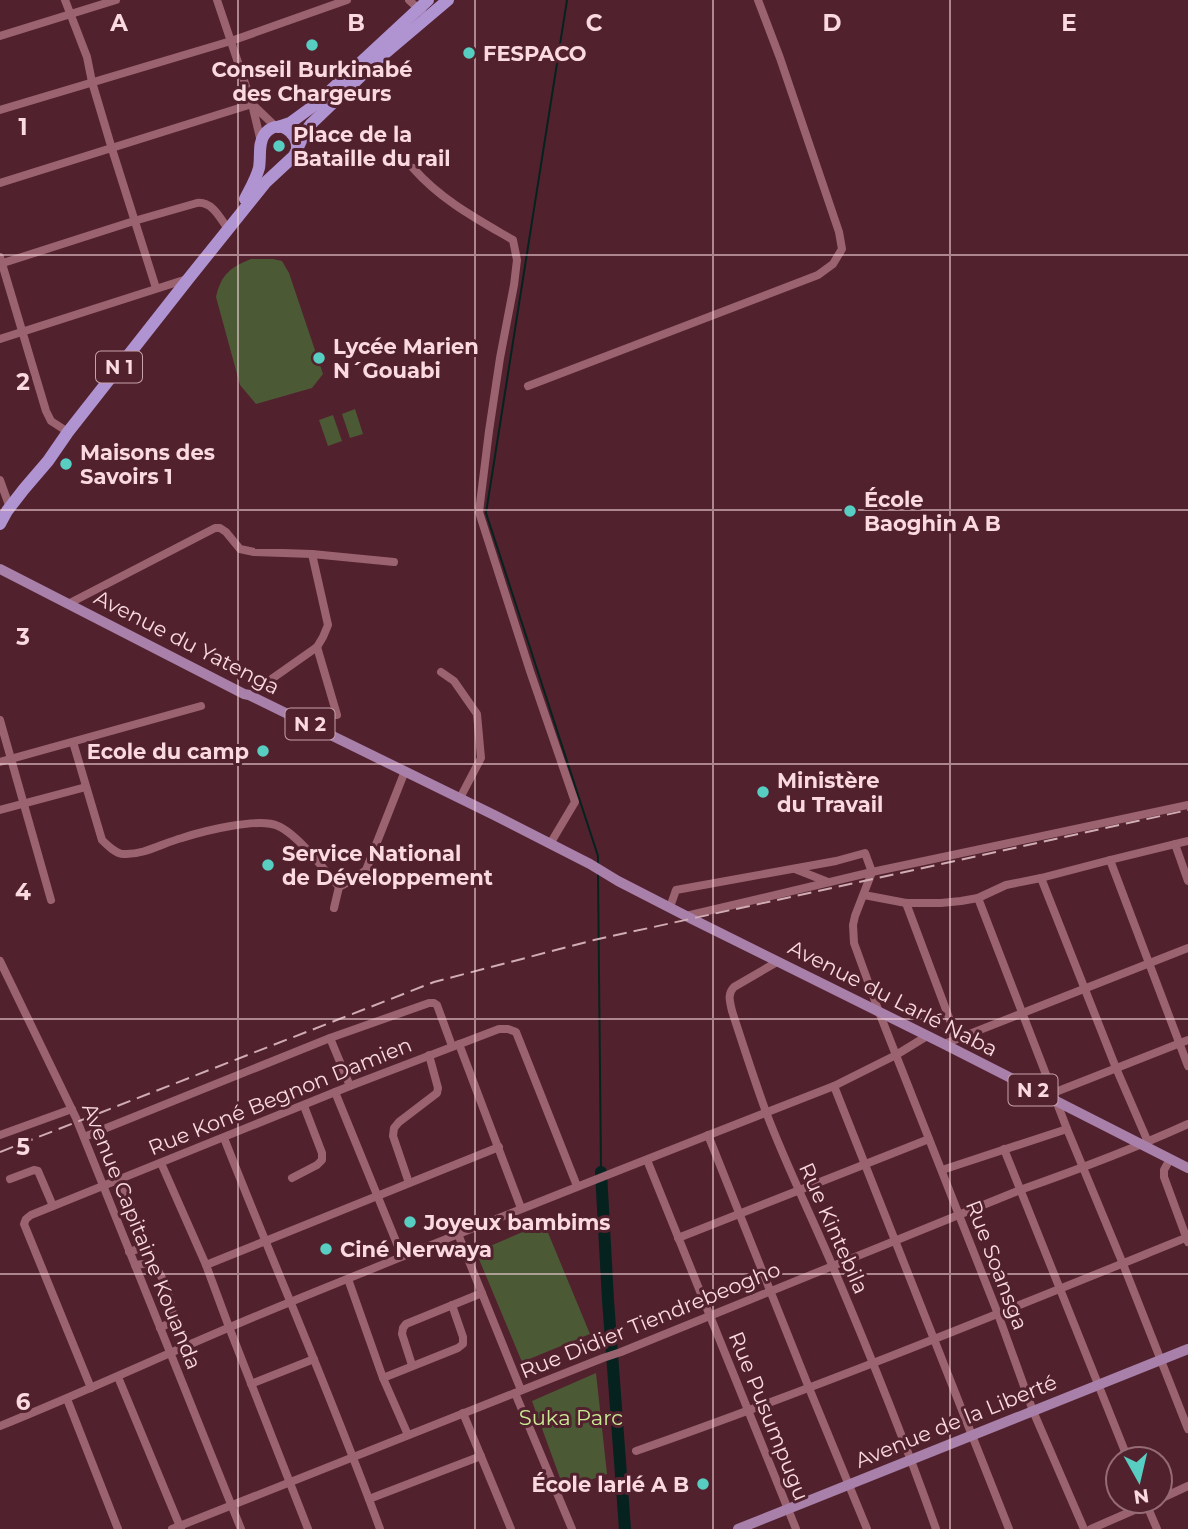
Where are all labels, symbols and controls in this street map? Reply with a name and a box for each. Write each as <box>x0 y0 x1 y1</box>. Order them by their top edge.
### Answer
text: A <box>109 9 128 37</box>
text: B <box>347 9 365 37</box>
text: C <box>586 9 603 37</box>
text: D <box>823 9 842 37</box>
text: E <box>1061 9 1077 37</box>
marker: Conseil Burkinabé des Chargeurs <box>304 37 320 53</box>
place label: FESPACO <box>483 41 587 66</box>
marker: FESPACO <box>461 45 477 61</box>
place label: Conseil Burkinabé des Chargeurs <box>212 57 412 106</box>
text: 1 <box>18 113 28 141</box>
place label: Place de la Bataille du rail <box>293 122 451 171</box>
marker: Place de la Bataille du rail <box>271 138 287 154</box>
place label: Lycée Marien N´Gouabi <box>333 334 479 383</box>
marker: Lycée Marien N´Gouabi <box>311 350 327 366</box>
road number: N 1 <box>96 352 142 382</box>
text: 2 <box>16 368 30 396</box>
place label: Maisons des Savoirs 1 <box>80 440 215 489</box>
marker: Maisons des Savoirs 1 <box>58 456 74 472</box>
place label: École Baoghin A B <box>864 487 1001 536</box>
marker: École Baoghin A B <box>842 503 858 519</box>
street label: Avenue du Yatenga <box>90 584 284 700</box>
text: 3 <box>15 623 30 651</box>
road number: N 2 <box>286 708 334 740</box>
place label: Ecole du camp <box>87 739 249 764</box>
marker: Ecole du camp <box>255 743 271 759</box>
place label: Ministère du Travail <box>777 768 883 817</box>
marker: Ministère du Travail <box>755 784 771 800</box>
place label: Service National de Développement <box>282 841 493 890</box>
marker: Service National de Développement <box>260 857 276 873</box>
text: 4 <box>15 878 31 906</box>
street label: Avenue du Larlé Naba <box>784 934 1002 1062</box>
street label: Rue Koné Begnon Damien <box>145 1032 415 1160</box>
road number: N 2 <box>1009 1074 1058 1106</box>
street label: Avenue Capitaine Kouanda <box>77 1099 207 1373</box>
text: 5 <box>16 1133 30 1161</box>
street label: Rue Kintebila <box>794 1159 874 1297</box>
street label: Rue Soansga <box>961 1197 1033 1333</box>
place label: Joyeux bambims <box>423 1210 610 1235</box>
marker: Joyeux bambims <box>402 1214 418 1230</box>
place label: Ciné Nerwaya <box>340 1237 492 1262</box>
marker: Ciné Nerwaya <box>318 1241 334 1257</box>
street label: Rue Didier Tiendrebeogho <box>516 1256 784 1384</box>
street label: Rue Pusumpugu <box>724 1328 814 1504</box>
street label: Avenue de la Liberté <box>852 1369 1060 1473</box>
text: 6 <box>16 1388 31 1416</box>
park label: Suka Parc <box>519 1405 623 1430</box>
north arrow <box>1104 1445 1174 1515</box>
place label: École larlé A B <box>532 1472 689 1497</box>
marker: École larlé A B <box>695 1476 711 1492</box>
text: N <box>1132 1484 1151 1509</box>

